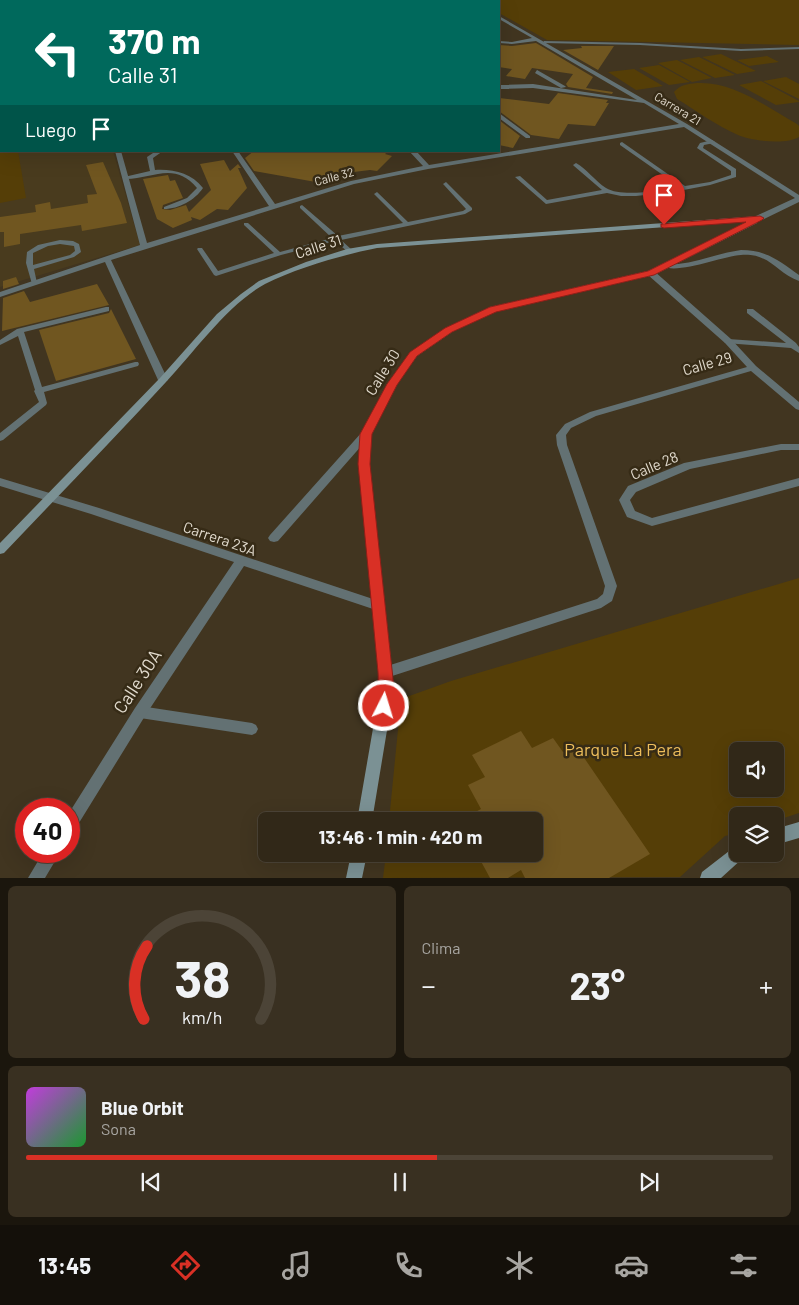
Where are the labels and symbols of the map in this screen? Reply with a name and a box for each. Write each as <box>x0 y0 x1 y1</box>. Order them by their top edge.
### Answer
street label: Carrera 21 <box>652 89 704 127</box>
street label: Calle 32 <box>313 164 355 188</box>
pin <box>643 174 685 225</box>
street label: Calle 31 <box>293 230 343 262</box>
street label: Calle 30 <box>361 346 403 398</box>
street label: Calle 29 <box>680 347 734 379</box>
street label: Calle 28 <box>627 447 681 483</box>
street label: Carrera 23A <box>181 517 259 559</box>
street label: Calle 30A <box>108 645 166 717</box>
position arrow <box>357 679 409 731</box>
park label: Parque La Pera <box>564 738 682 760</box>
speed limit sign: 40 <box>15 798 80 863</box>

